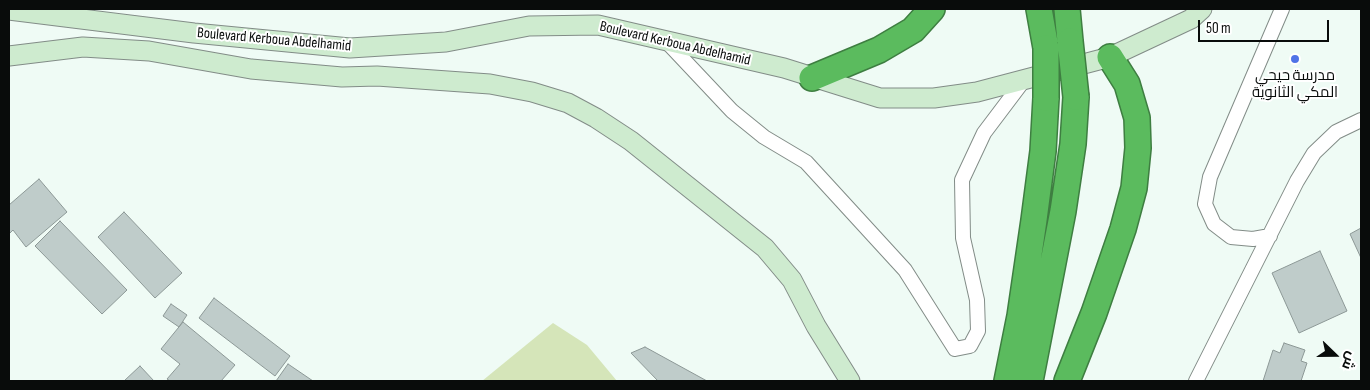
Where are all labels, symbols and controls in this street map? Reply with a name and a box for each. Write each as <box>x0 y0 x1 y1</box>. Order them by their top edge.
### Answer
scale bar <box>1200 10 1331 42</box>
street label: Boulevard Kerboua Abdelhamid <box>598 18 752 70</box>
text: 50 m <box>1206 19 1231 38</box>
street label: Boulevard Kerboua Abdelhamid <box>196 24 352 56</box>
marker: مدرسة حيحي المكي الثانوية <box>1289 53 1301 65</box>
place label: مدرسة حيحي المكي الثانوية <box>1252 67 1338 102</box>
north arrow <box>1310 330 1360 380</box>
text: ش <box>1338 349 1361 372</box>

